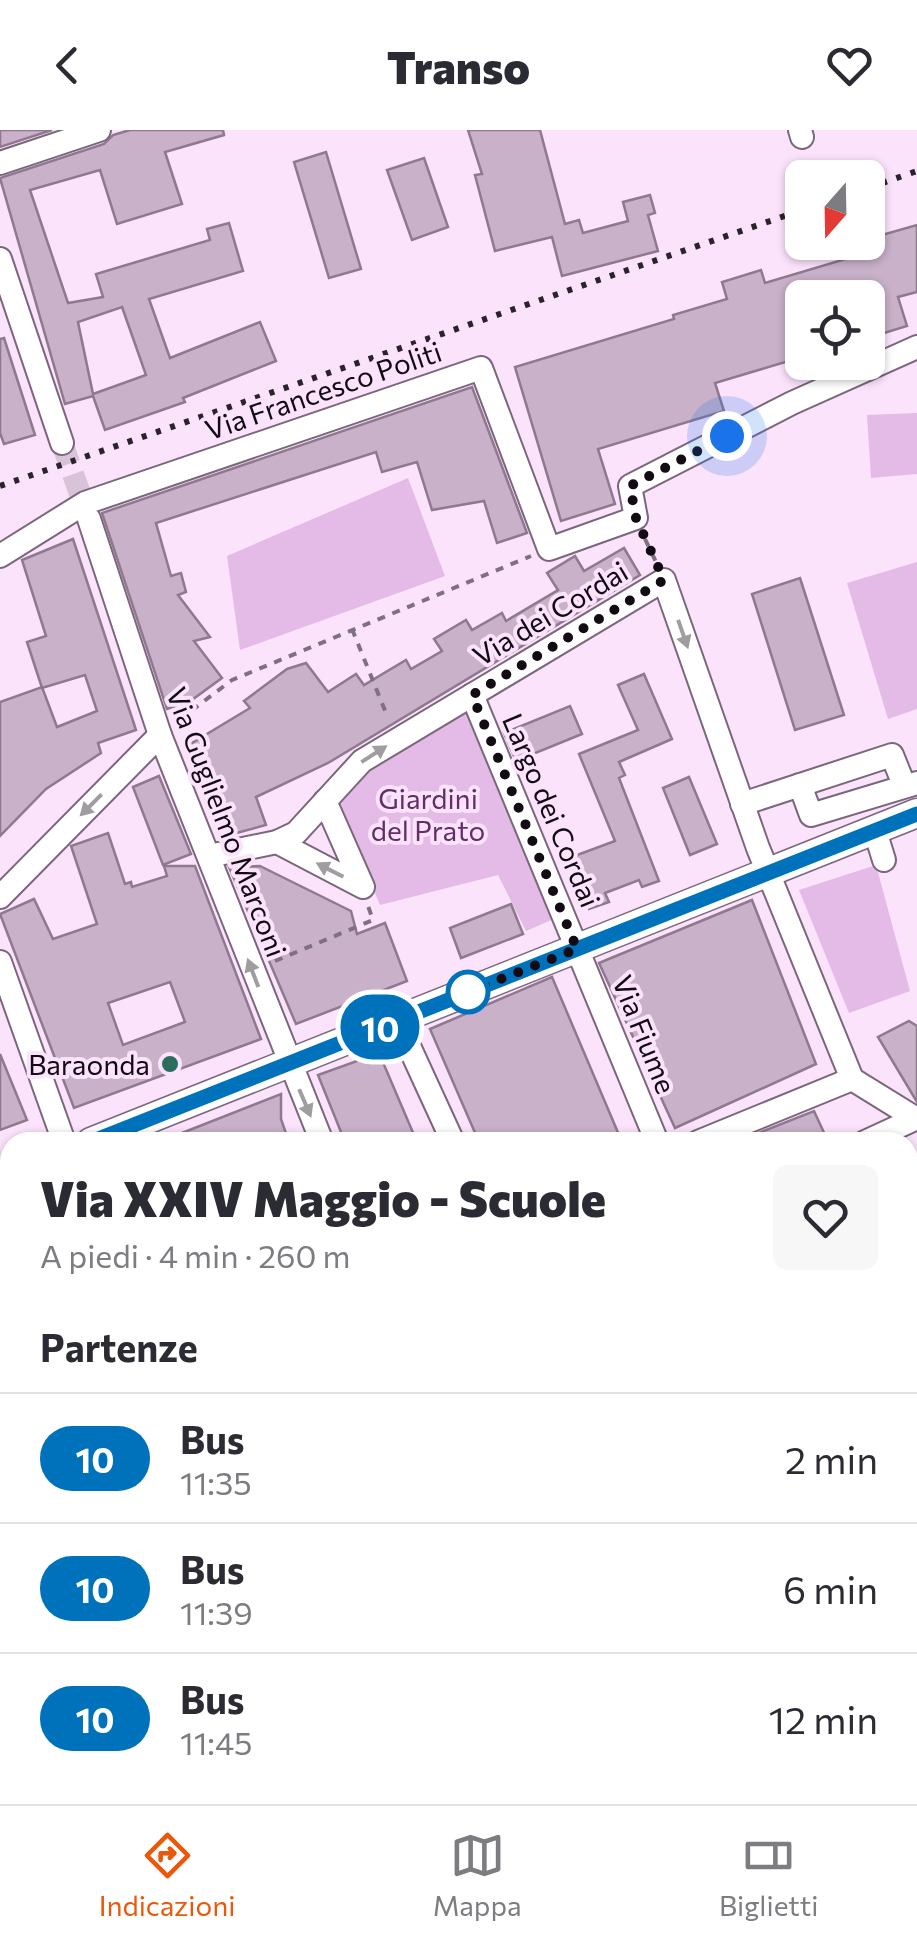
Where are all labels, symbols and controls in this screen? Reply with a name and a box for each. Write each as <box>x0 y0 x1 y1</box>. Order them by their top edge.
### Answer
icon: back <box>40 38 95 93</box>
text: Transo <box>387 38 530 93</box>
icon: heart <box>822 38 877 93</box>
north arrow <box>785 160 885 260</box>
map controls <box>785 160 885 380</box>
button: locate <box>785 280 885 380</box>
street label: Via Francesco Politi <box>200 334 446 446</box>
your location <box>702 411 752 461</box>
street label: Via dei Cordai <box>466 553 634 673</box>
one-way arrow <box>676 619 691 649</box>
street label: Via Guglielmo Marconi <box>160 682 294 962</box>
street label: Largo dei Cordai <box>496 708 608 912</box>
one-way arrow <box>361 745 388 764</box>
park label: Giardini del Prato <box>371 781 485 847</box>
one-way arrow <box>80 792 103 816</box>
one-way arrow <box>316 862 345 879</box>
one-way arrow <box>245 958 260 988</box>
street label: Via Fiume <box>606 970 684 1098</box>
unlabelled marker <box>447 971 489 1013</box>
line badge: 10 <box>335 994 425 1060</box>
text: 10 <box>360 1006 400 1049</box>
place label: Baraonda <box>28 1047 150 1081</box>
marker: Baraonda <box>159 1053 181 1075</box>
one-way arrow <box>297 1088 313 1118</box>
button: heart <box>773 1165 878 1270</box>
text: Via XXIV Maggio - Scuole <box>40 1168 606 1227</box>
text: A piedi · 4 min · 260 m <box>40 1235 350 1275</box>
text: Partenze <box>40 1323 198 1370</box>
text: Bus <box>180 1415 245 1462</box>
text: 2 min <box>785 1435 878 1482</box>
text: 10 <box>75 1437 115 1480</box>
text: 11:35 <box>180 1462 252 1502</box>
text: Bus <box>180 1545 245 1592</box>
text: 6 min <box>783 1565 878 1612</box>
text: 10 <box>75 1567 115 1610</box>
text: 11:39 <box>180 1592 253 1632</box>
text: Bus <box>180 1675 245 1722</box>
text: 12 min <box>769 1695 878 1742</box>
text: 10 <box>75 1697 115 1740</box>
text: 11:45 <box>180 1722 253 1762</box>
tab: Indicazioni <box>99 1828 235 1922</box>
tab: Mappa <box>433 1828 522 1922</box>
tab: Biglietti <box>719 1828 818 1922</box>

